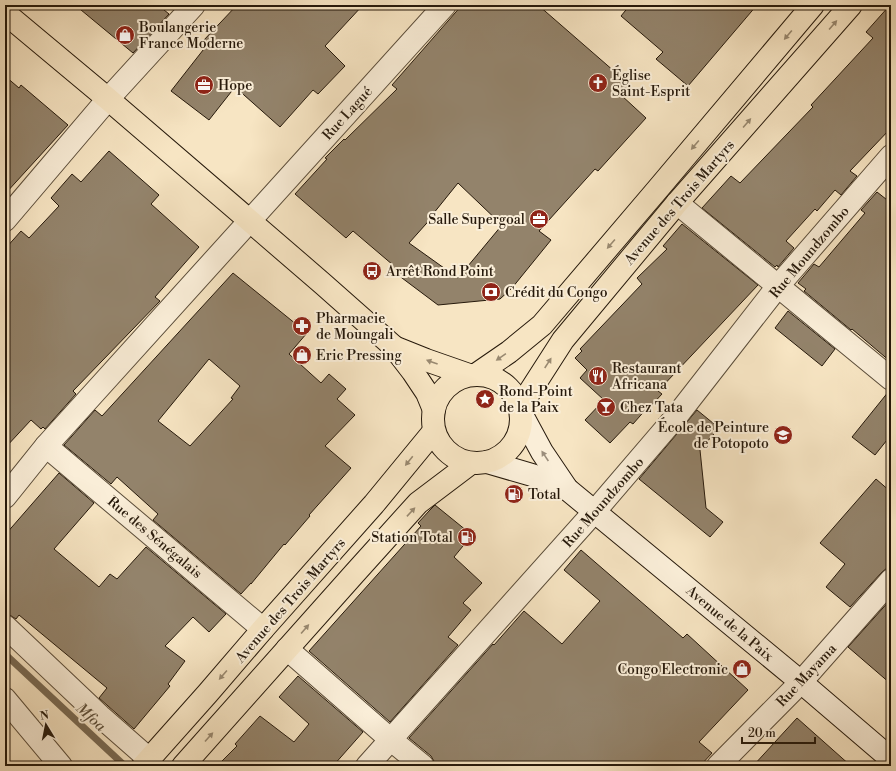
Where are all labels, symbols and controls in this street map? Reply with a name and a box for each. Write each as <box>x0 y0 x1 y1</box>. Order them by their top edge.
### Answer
place label: Boulangerie France Moderne <box>138 19 243 53</box>
one-way arrow <box>829 20 838 30</box>
shop icon: Boulangerie France Moderne <box>114 24 136 46</box>
one-way arrow <box>783 30 792 40</box>
place label: Église Saint-Esprit <box>612 65 690 101</box>
church icon: Église Saint-Esprit <box>587 72 609 94</box>
office icon: Hope <box>193 74 215 96</box>
place label: Hope <box>218 77 252 95</box>
street label: Rue Lagué <box>319 83 377 144</box>
one-way arrow <box>743 117 752 128</box>
street label: Avenue des Trois Martyrs <box>620 137 739 270</box>
one-way arrow <box>690 140 699 150</box>
street label: Rue Moundzombo <box>766 203 854 302</box>
office icon: Salle Supergoal <box>528 208 550 230</box>
place label: Salle Supergoal <box>428 211 525 229</box>
one-way arrow <box>606 239 615 250</box>
bus stop icon: Arrêt Rond Point <box>361 260 383 282</box>
place label: Arrêt Rond Point <box>385 263 494 281</box>
bank icon: Crédit du Congo <box>480 281 502 303</box>
place label: Crédit du Congo <box>505 284 608 302</box>
place label: Pharmacie de Moungali <box>316 310 394 344</box>
pharmacy icon: Pharmacie de Moungali <box>291 315 313 337</box>
shop icon: Eric Pressing <box>291 344 313 366</box>
place label: Eric Pressing <box>316 347 402 365</box>
one-way arrow <box>496 353 507 361</box>
one-way arrow <box>545 357 552 369</box>
one-way arrow <box>425 359 437 365</box>
place label: Restaurant Africana <box>611 360 682 394</box>
restaurant icon: Restaurant Africana <box>587 365 609 387</box>
place label: Rond-Point de la Paix <box>499 383 573 417</box>
place icon: Rond-Point de la Paix <box>474 388 496 410</box>
bar icon: Chez Tata <box>595 396 617 418</box>
place label: Chez Tata <box>620 399 684 417</box>
place label: École de Peinture de Potopoto <box>658 417 769 453</box>
school or university icon: École de Peinture de Potopoto <box>772 424 794 446</box>
one-way arrow <box>541 451 549 462</box>
street label: Rue Moundzombo <box>559 453 648 552</box>
one-way arrow <box>405 455 414 466</box>
fuel station icon: Total <box>503 483 525 505</box>
place label: Total <box>528 486 561 504</box>
street label: Rue des Sénégalais <box>103 493 206 583</box>
one-way arrow <box>406 507 415 517</box>
fuel station icon: Station Total <box>456 526 478 548</box>
place label: Station Total <box>371 529 453 547</box>
street label: Avenue des Trois Martyrs <box>231 535 350 668</box>
street label: Avenue de la Paix <box>681 581 777 666</box>
one-way arrow <box>300 624 309 634</box>
street label: Rue Mayama <box>773 640 841 711</box>
shop icon: Congo Electronic <box>731 658 753 680</box>
place label: Congo Electronic <box>617 661 728 679</box>
one-way arrow <box>219 670 228 681</box>
water label: Mfoa <box>72 699 110 736</box>
north arrow <box>26 705 66 745</box>
text: N <box>39 708 50 724</box>
scale bar <box>742 719 815 745</box>
text: 20 m <box>748 726 776 741</box>
one-way arrow <box>205 732 214 742</box>

